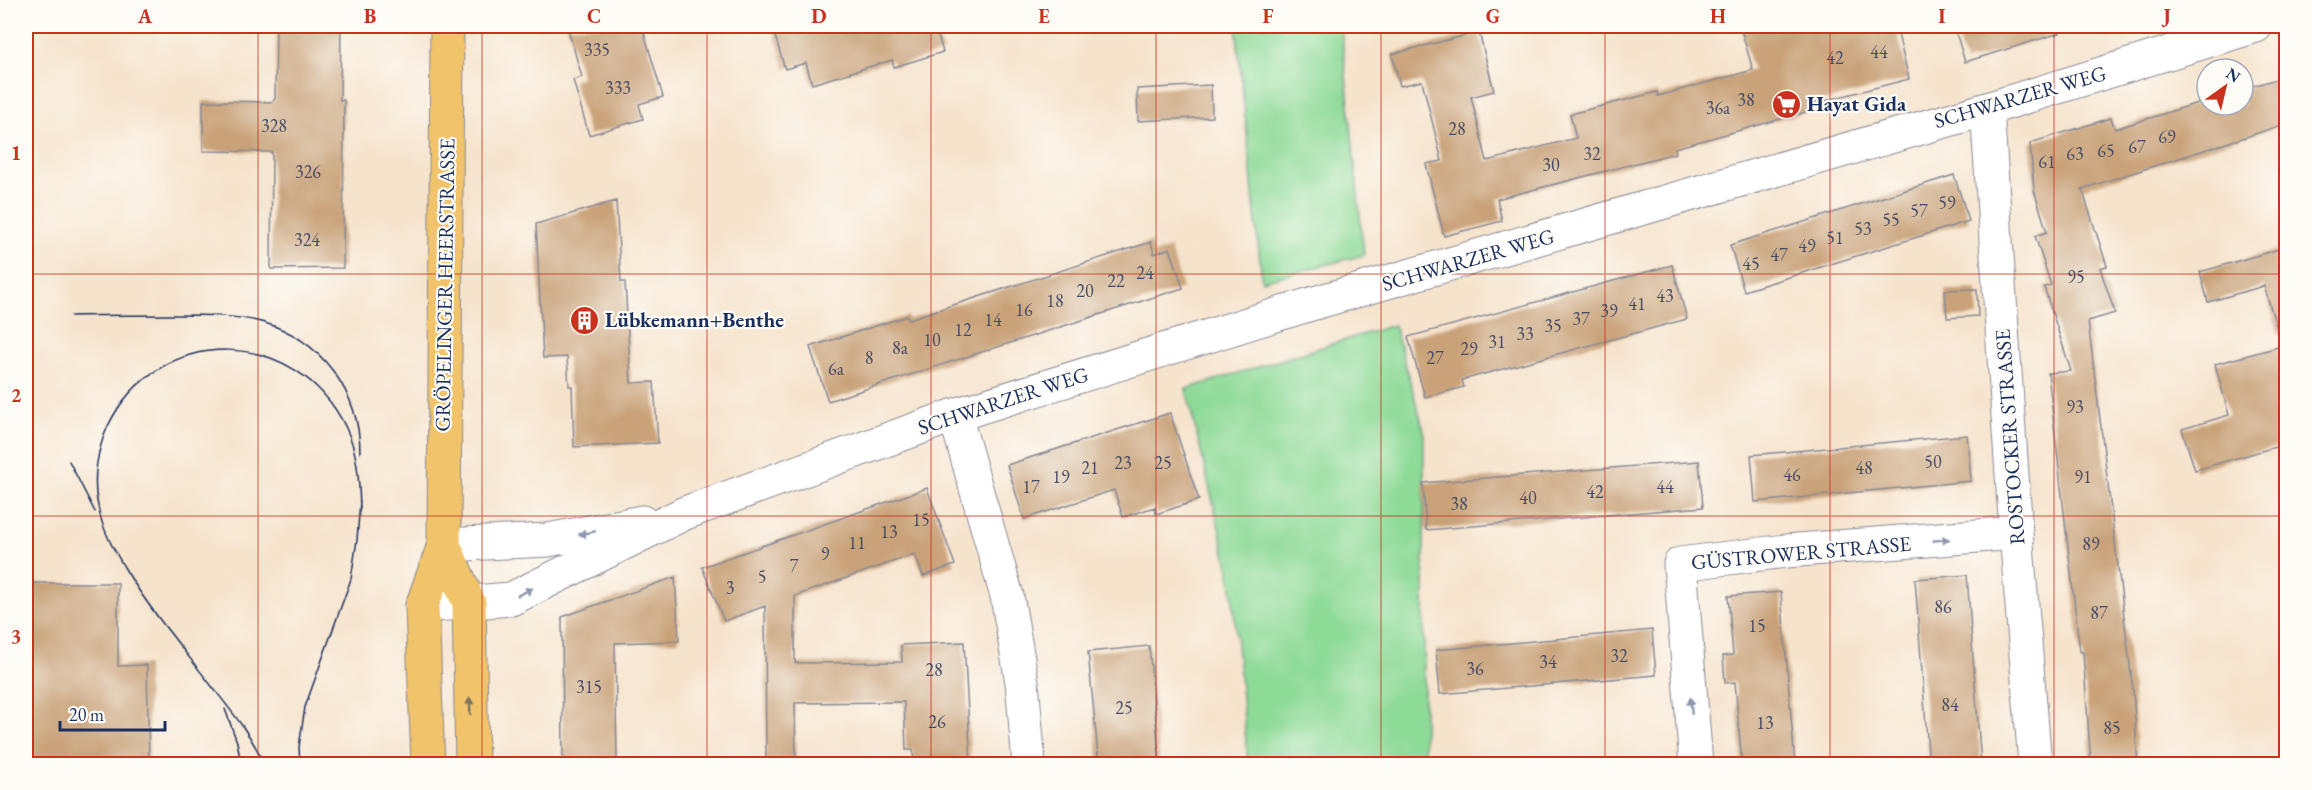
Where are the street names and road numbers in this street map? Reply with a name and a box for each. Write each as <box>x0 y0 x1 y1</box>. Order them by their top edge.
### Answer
street label: SCHWARZER WEG <box>1931 59 2109 134</box>
street label: GRÖPELINGER HEERSTRASSE <box>428 138 461 432</box>
street label: SCHWARZER WEG <box>1379 222 1557 297</box>
street label: ROSTOCKER STRASSE <box>1988 328 2031 546</box>
street label: SCHWARZER WEG <box>914 360 1092 441</box>
street label: GÜSTROWER STRASSE <box>1690 529 1912 576</box>

